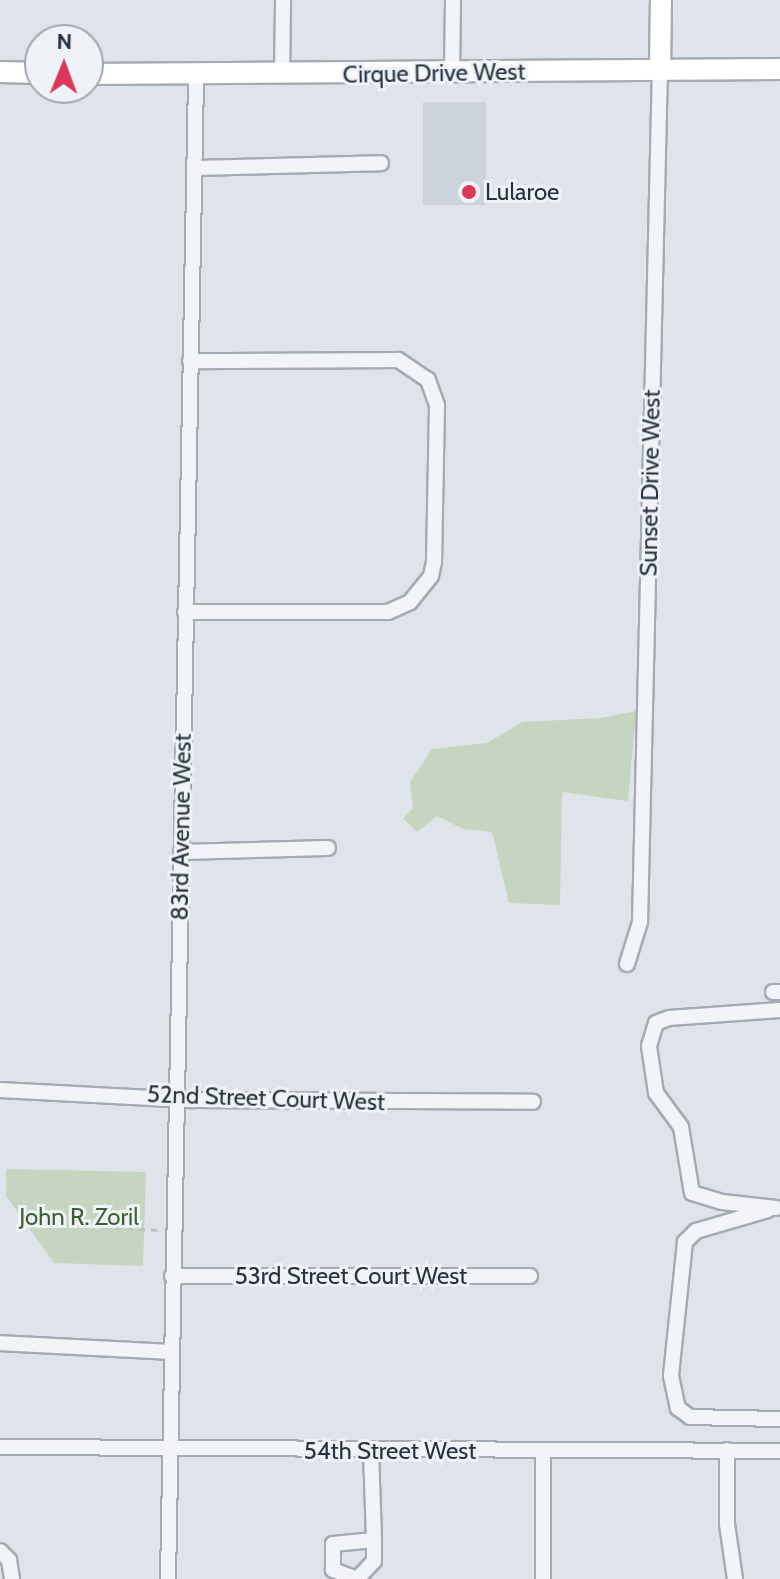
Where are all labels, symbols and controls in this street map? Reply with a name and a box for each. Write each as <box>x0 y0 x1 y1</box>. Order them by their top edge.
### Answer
north arrow <box>24 24 104 104</box>
text: N <box>56 28 72 55</box>
street label: Cirque Drive West <box>342 57 526 89</box>
place label: Lularoe <box>485 178 559 206</box>
marker: Lularoe <box>460 183 478 201</box>
street label: Sunset Drive West <box>634 389 666 577</box>
street label: 83rd Avenue West <box>165 733 197 921</box>
street label: 52nd Street Court West <box>146 1079 386 1117</box>
park label: John R. Zoril <box>19 1203 139 1231</box>
street label: 53rd Street Court West <box>235 1262 467 1290</box>
street label: 54th Street West <box>304 1437 476 1465</box>

